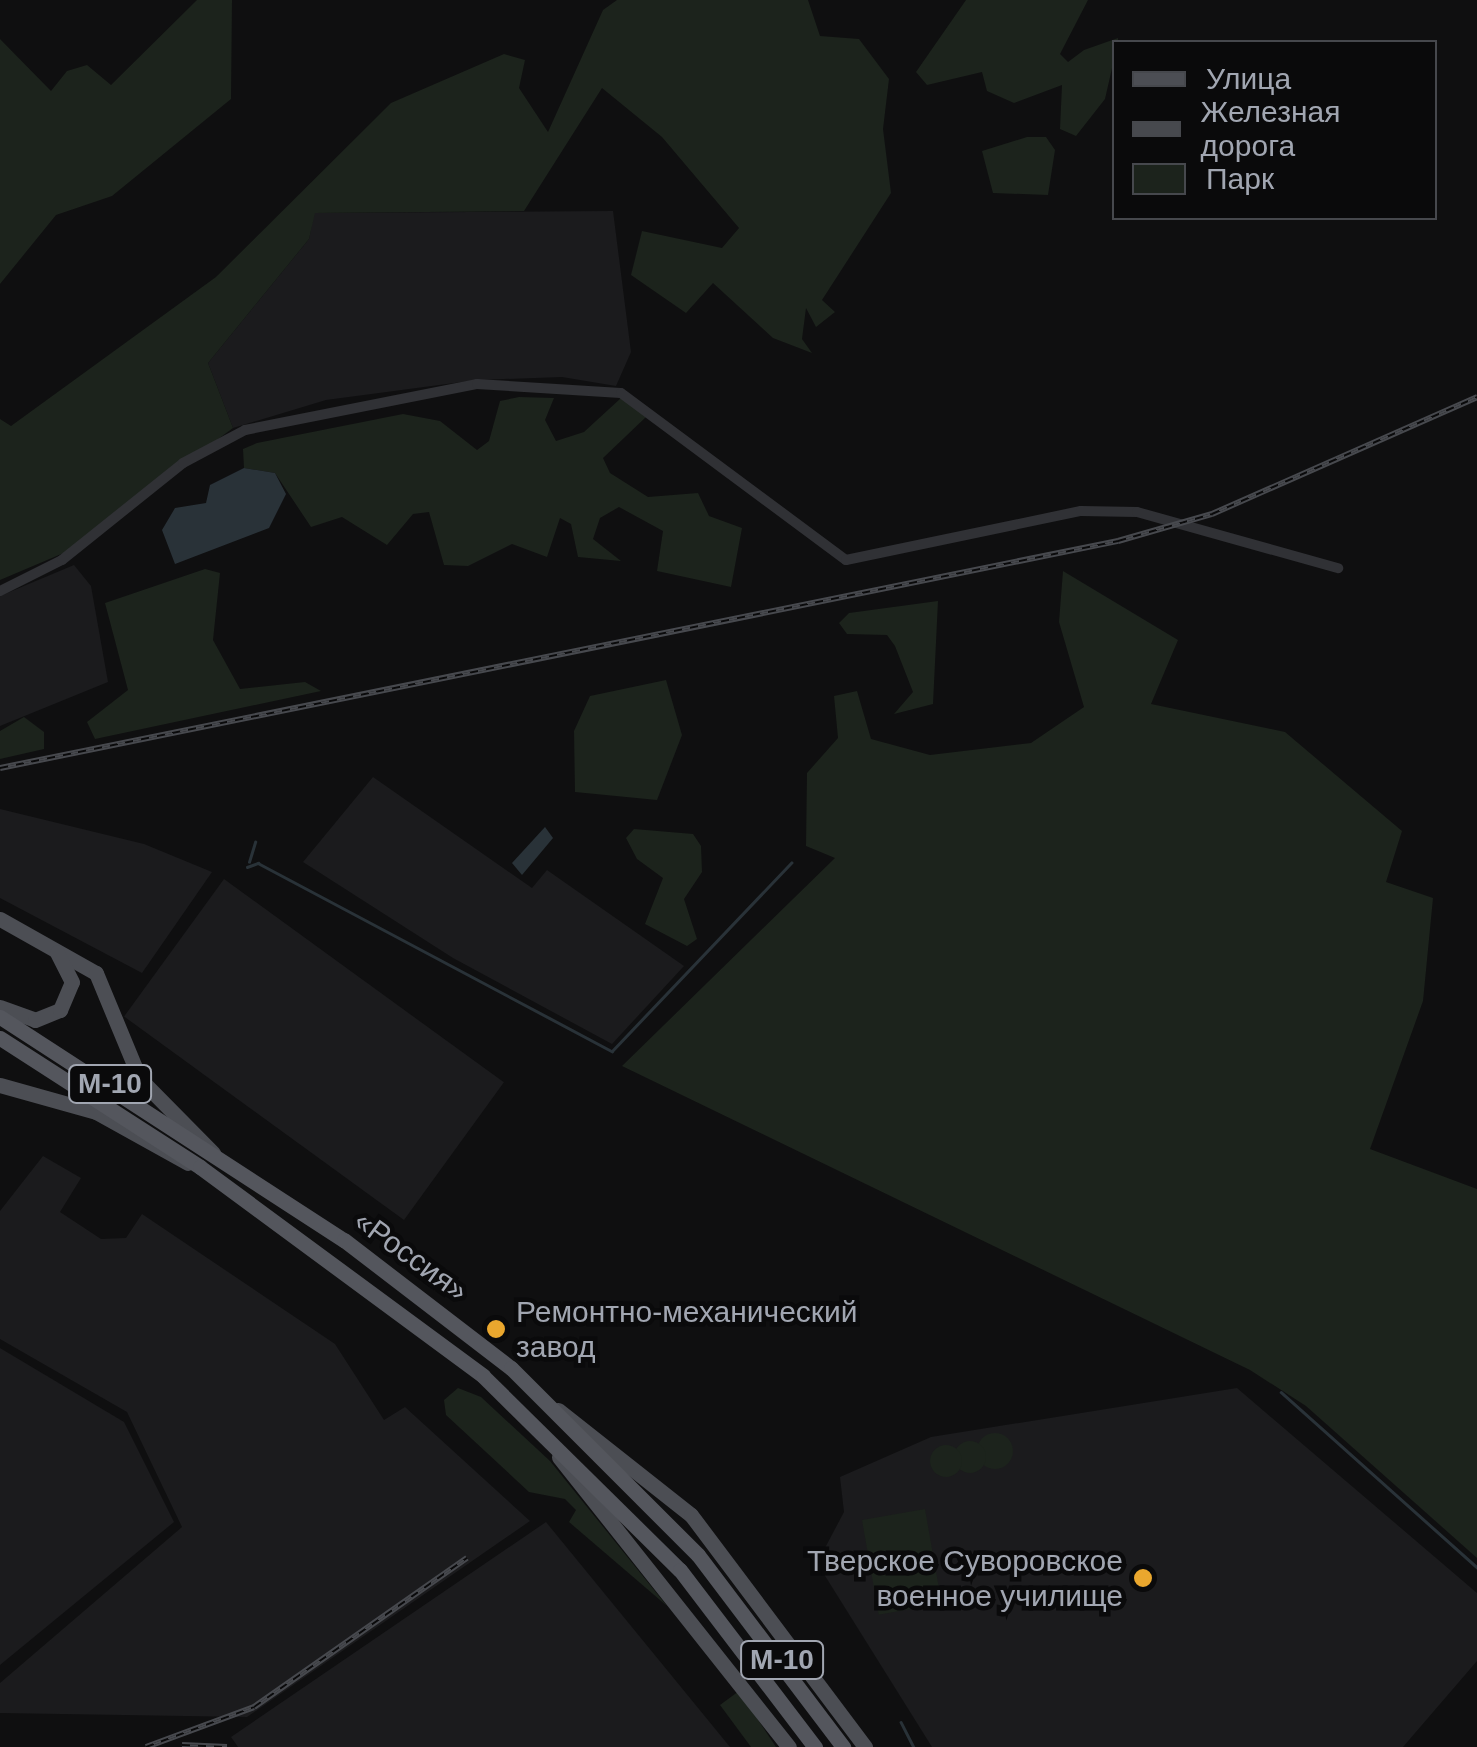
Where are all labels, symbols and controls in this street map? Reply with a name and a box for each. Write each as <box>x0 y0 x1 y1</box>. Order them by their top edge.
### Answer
legend <box>1112 40 1437 220</box>
text: Улица <box>1206 62 1291 95</box>
text: Железная дорога <box>1201 95 1340 162</box>
text: Парк <box>1206 162 1274 195</box>
road number: М-10 <box>68 1061 152 1107</box>
street label: «Россия» <box>347 1203 475 1309</box>
place label: Ремонтно-механический завод <box>516 1294 858 1364</box>
marker: Ремонтно-механический завод <box>485 1318 507 1340</box>
place label: Тверское Суворовское военное училище <box>807 1543 1123 1614</box>
marker: Тверское Суворовское военное училище <box>1132 1567 1154 1589</box>
road number: М-10 <box>740 1637 824 1683</box>

